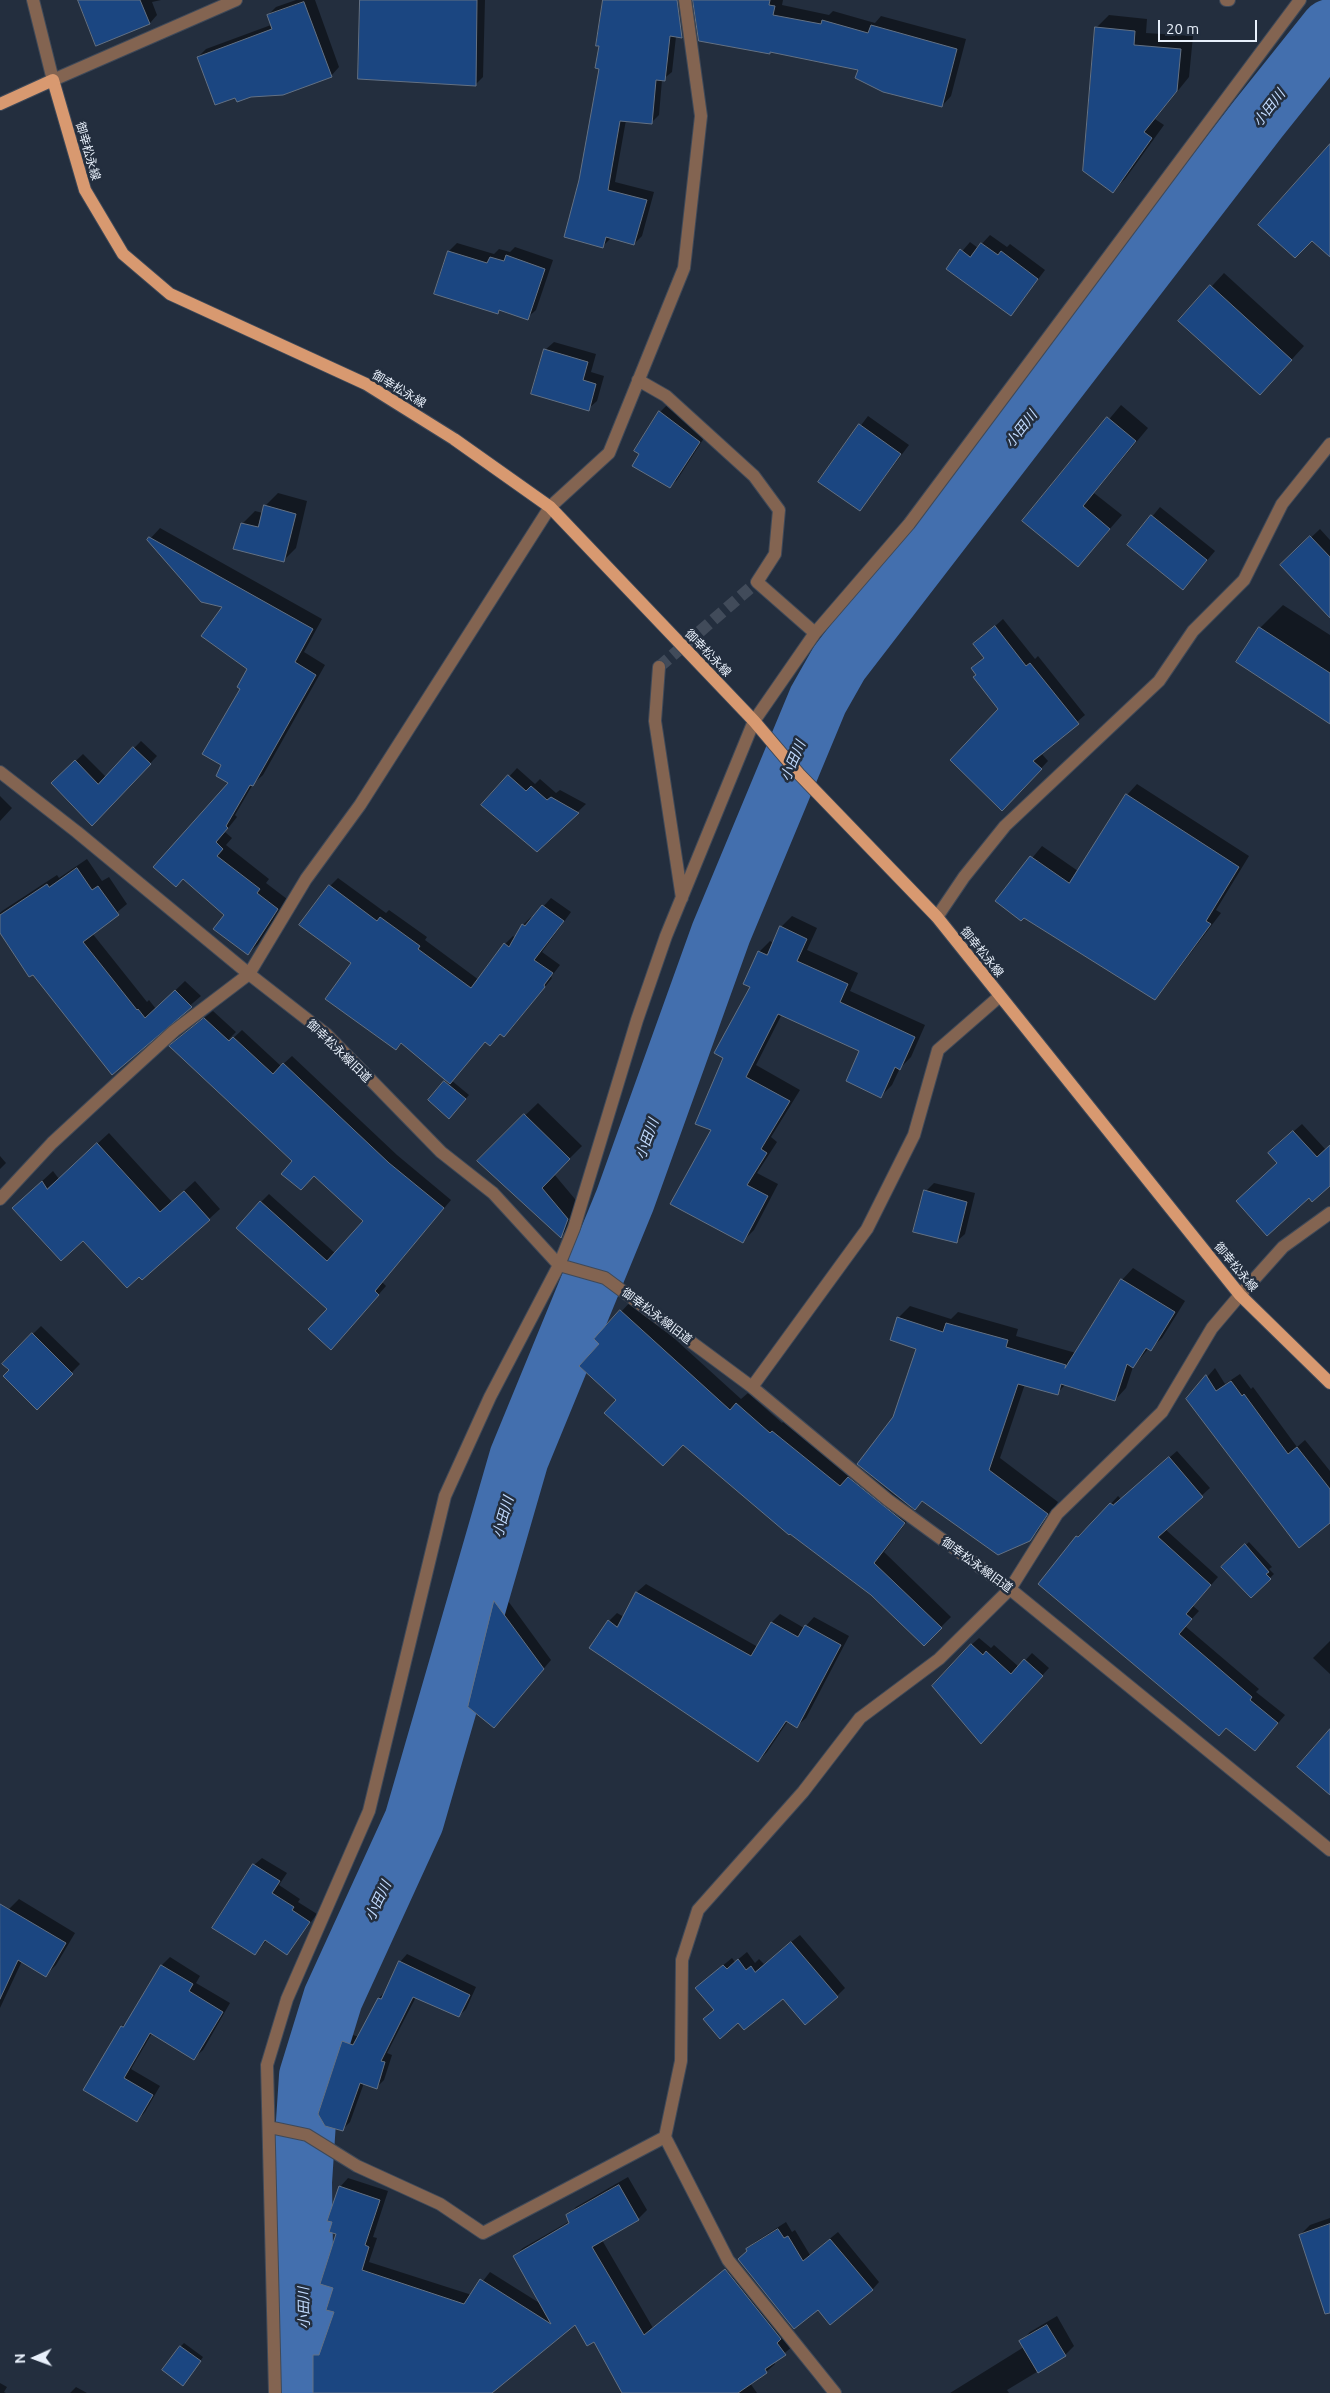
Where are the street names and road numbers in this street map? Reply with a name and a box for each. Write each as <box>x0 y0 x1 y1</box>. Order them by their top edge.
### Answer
street label: 御幸松永線 <box>73 120 103 182</box>
street label: 御幸松永線 <box>370 367 428 411</box>
street label: 御幸松永線 <box>682 626 734 680</box>
street label: 御幸松永線 <box>958 924 1006 980</box>
street label: 御幸松永線旧道 <box>304 1017 374 1085</box>
street label: 御幸松永線 <box>1211 1239 1261 1295</box>
street label: 御幸松永線旧道 <box>619 1285 695 1347</box>
street label: 御幸松永線旧道 <box>939 1534 1015 1596</box>

